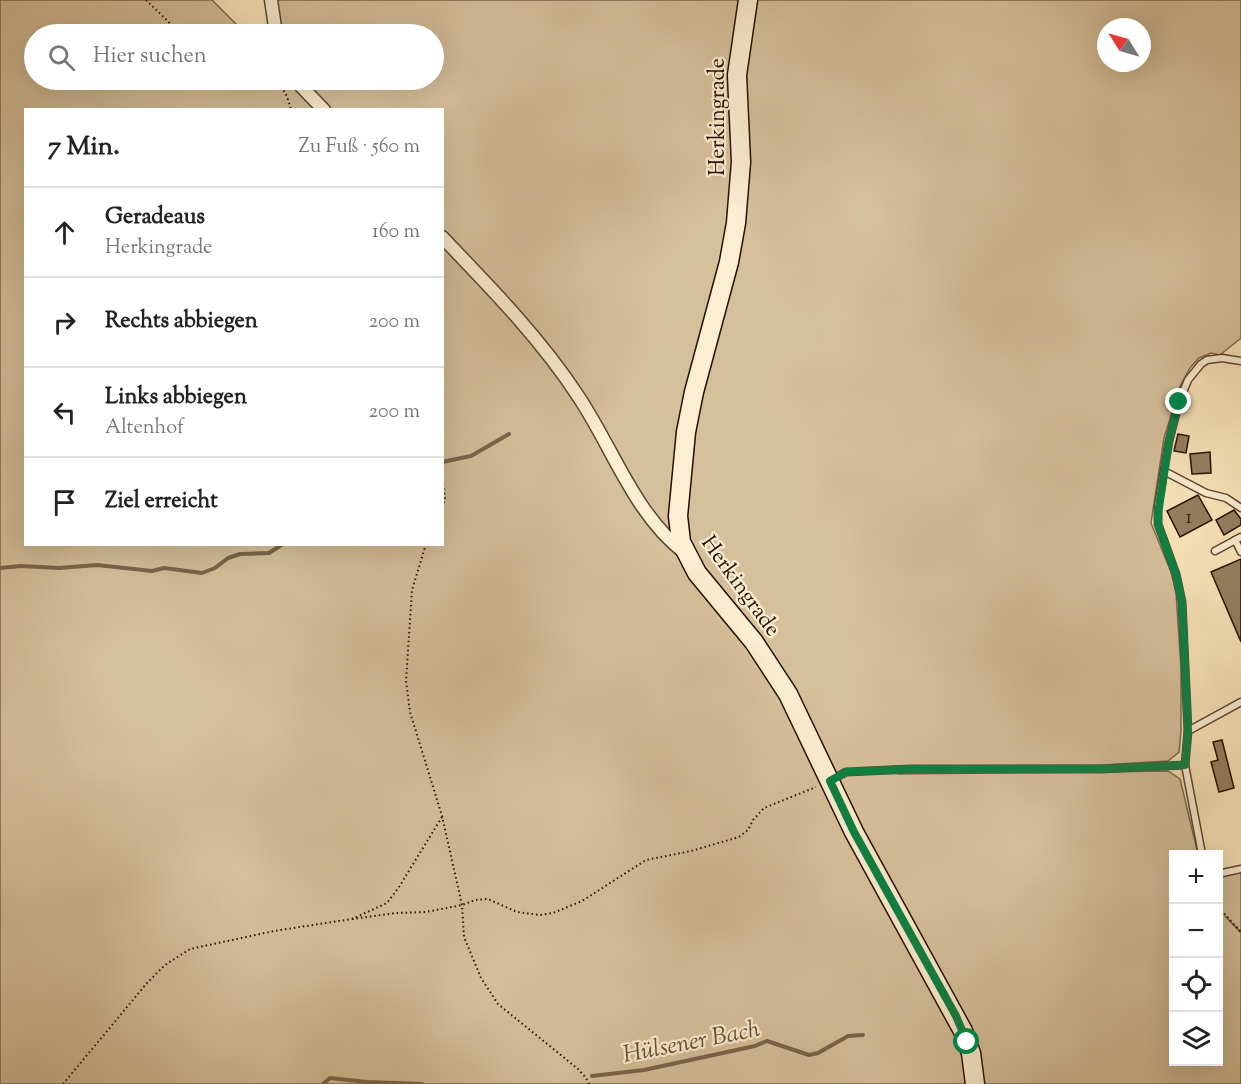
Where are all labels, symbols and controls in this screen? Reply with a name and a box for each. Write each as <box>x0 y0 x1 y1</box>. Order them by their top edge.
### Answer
north arrow <box>1097 18 1151 72</box>
search box <box>24 24 444 90</box>
icon: search <box>45 41 78 74</box>
text: Hier suchen <box>93 41 207 73</box>
street label: Herkingrade <box>703 58 735 176</box>
text: 7 Min. <box>48 129 120 166</box>
text: Zu Fuß · 560 m <box>298 133 420 162</box>
text: Geradeaus <box>105 202 205 234</box>
icon: ahead <box>48 216 81 249</box>
text: 160 m <box>372 218 420 247</box>
text: Herkingrade <box>105 234 212 263</box>
icon: right <box>48 306 81 339</box>
text: Rechts abbiegen <box>105 306 258 338</box>
text: 200 m <box>369 308 420 337</box>
text: Links abbiegen <box>105 382 247 414</box>
route end <box>1165 388 1191 414</box>
icon: left <box>48 396 81 429</box>
text: 200 m <box>369 398 420 427</box>
text: Altenhof <box>105 414 184 443</box>
icon: arrive <box>48 486 81 519</box>
text: Ziel erreicht <box>105 486 218 518</box>
house number: 1 <box>1186 504 1193 533</box>
street label: Herkingrade <box>692 530 787 644</box>
map controls <box>1169 850 1223 1066</box>
button: + <box>1169 850 1223 904</box>
button: − <box>1169 904 1223 958</box>
button: locate <box>1169 958 1223 1012</box>
button: layers <box>1169 1012 1223 1066</box>
water label: Hülsener Bach <box>620 1013 763 1073</box>
route start <box>953 1028 979 1054</box>

